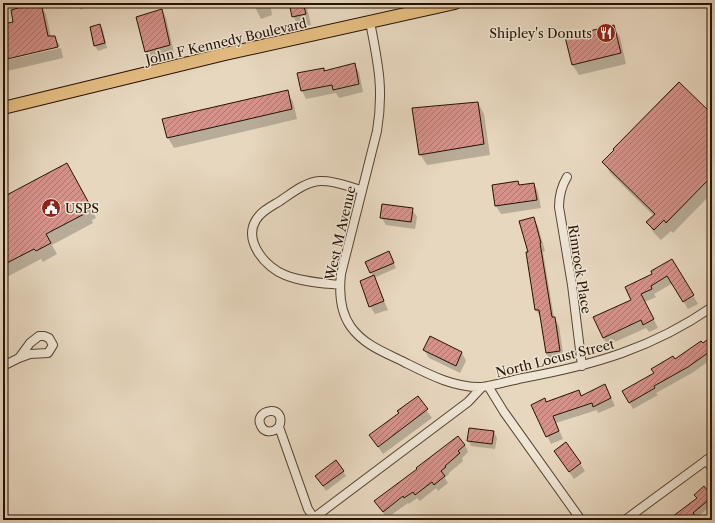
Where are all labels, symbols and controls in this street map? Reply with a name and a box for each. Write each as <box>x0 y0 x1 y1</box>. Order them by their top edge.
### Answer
street label: John F Kennedy Boulevard <box>142 15 308 68</box>
restaurant icon: Shipley's Donuts <box>595 22 617 44</box>
place label: Shipley's Donuts <box>489 25 592 41</box>
street label: West M Avenue <box>321 184 359 283</box>
public building icon: USPS <box>40 197 62 219</box>
place label: USPS <box>65 200 99 216</box>
street label: Rimrock Place <box>565 223 595 315</box>
street label: North Locust Street <box>494 335 616 381</box>

